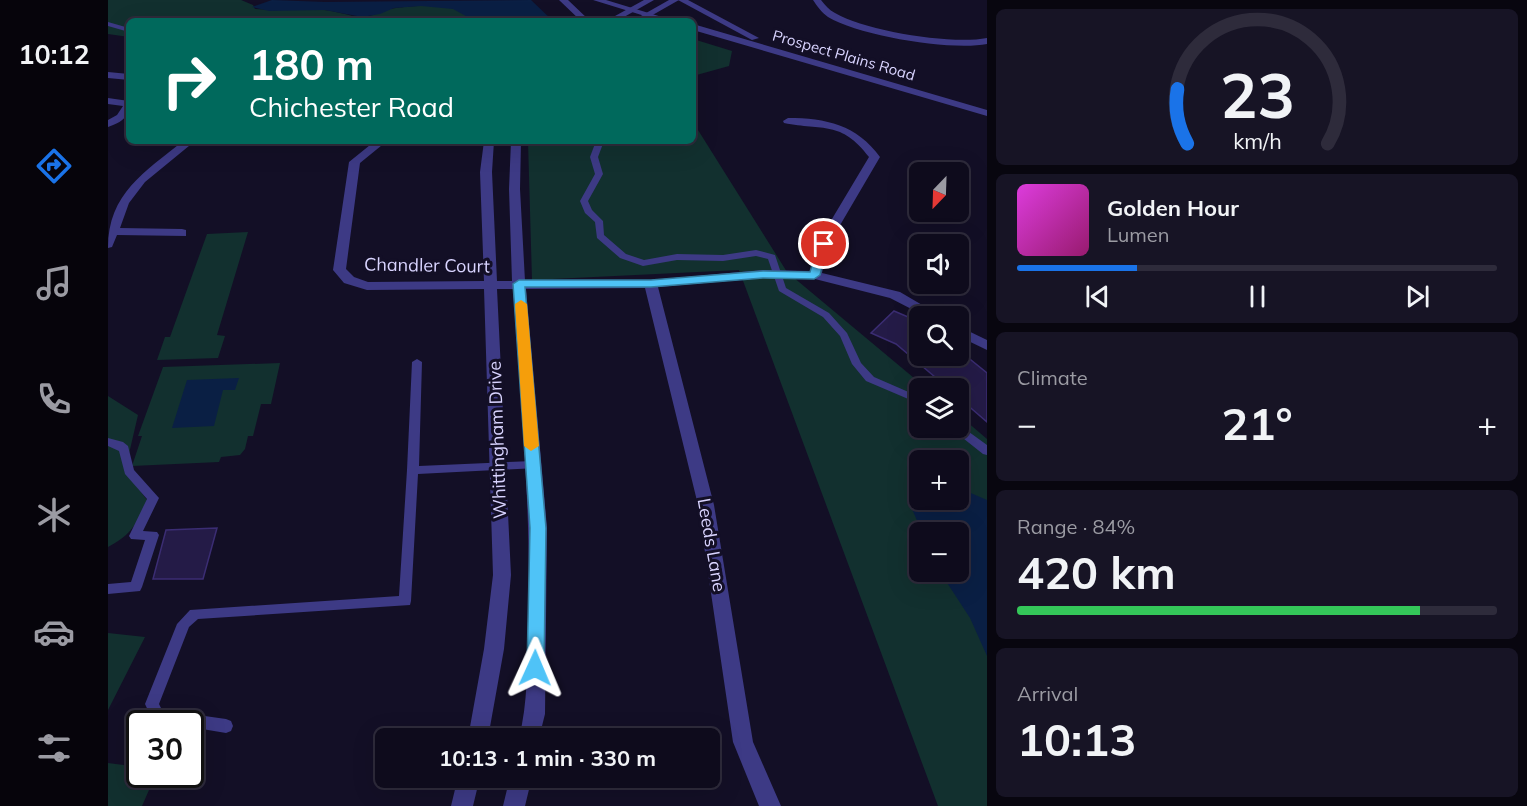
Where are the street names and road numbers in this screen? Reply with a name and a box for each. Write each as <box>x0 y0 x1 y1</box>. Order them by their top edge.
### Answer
street label: Prospect Plains Road <box>770 26 918 84</box>
street label: Chandler Court <box>364 252 490 278</box>
street label: Whittingham Drive <box>483 361 511 519</box>
street label: Leeds Lane <box>692 496 732 594</box>

